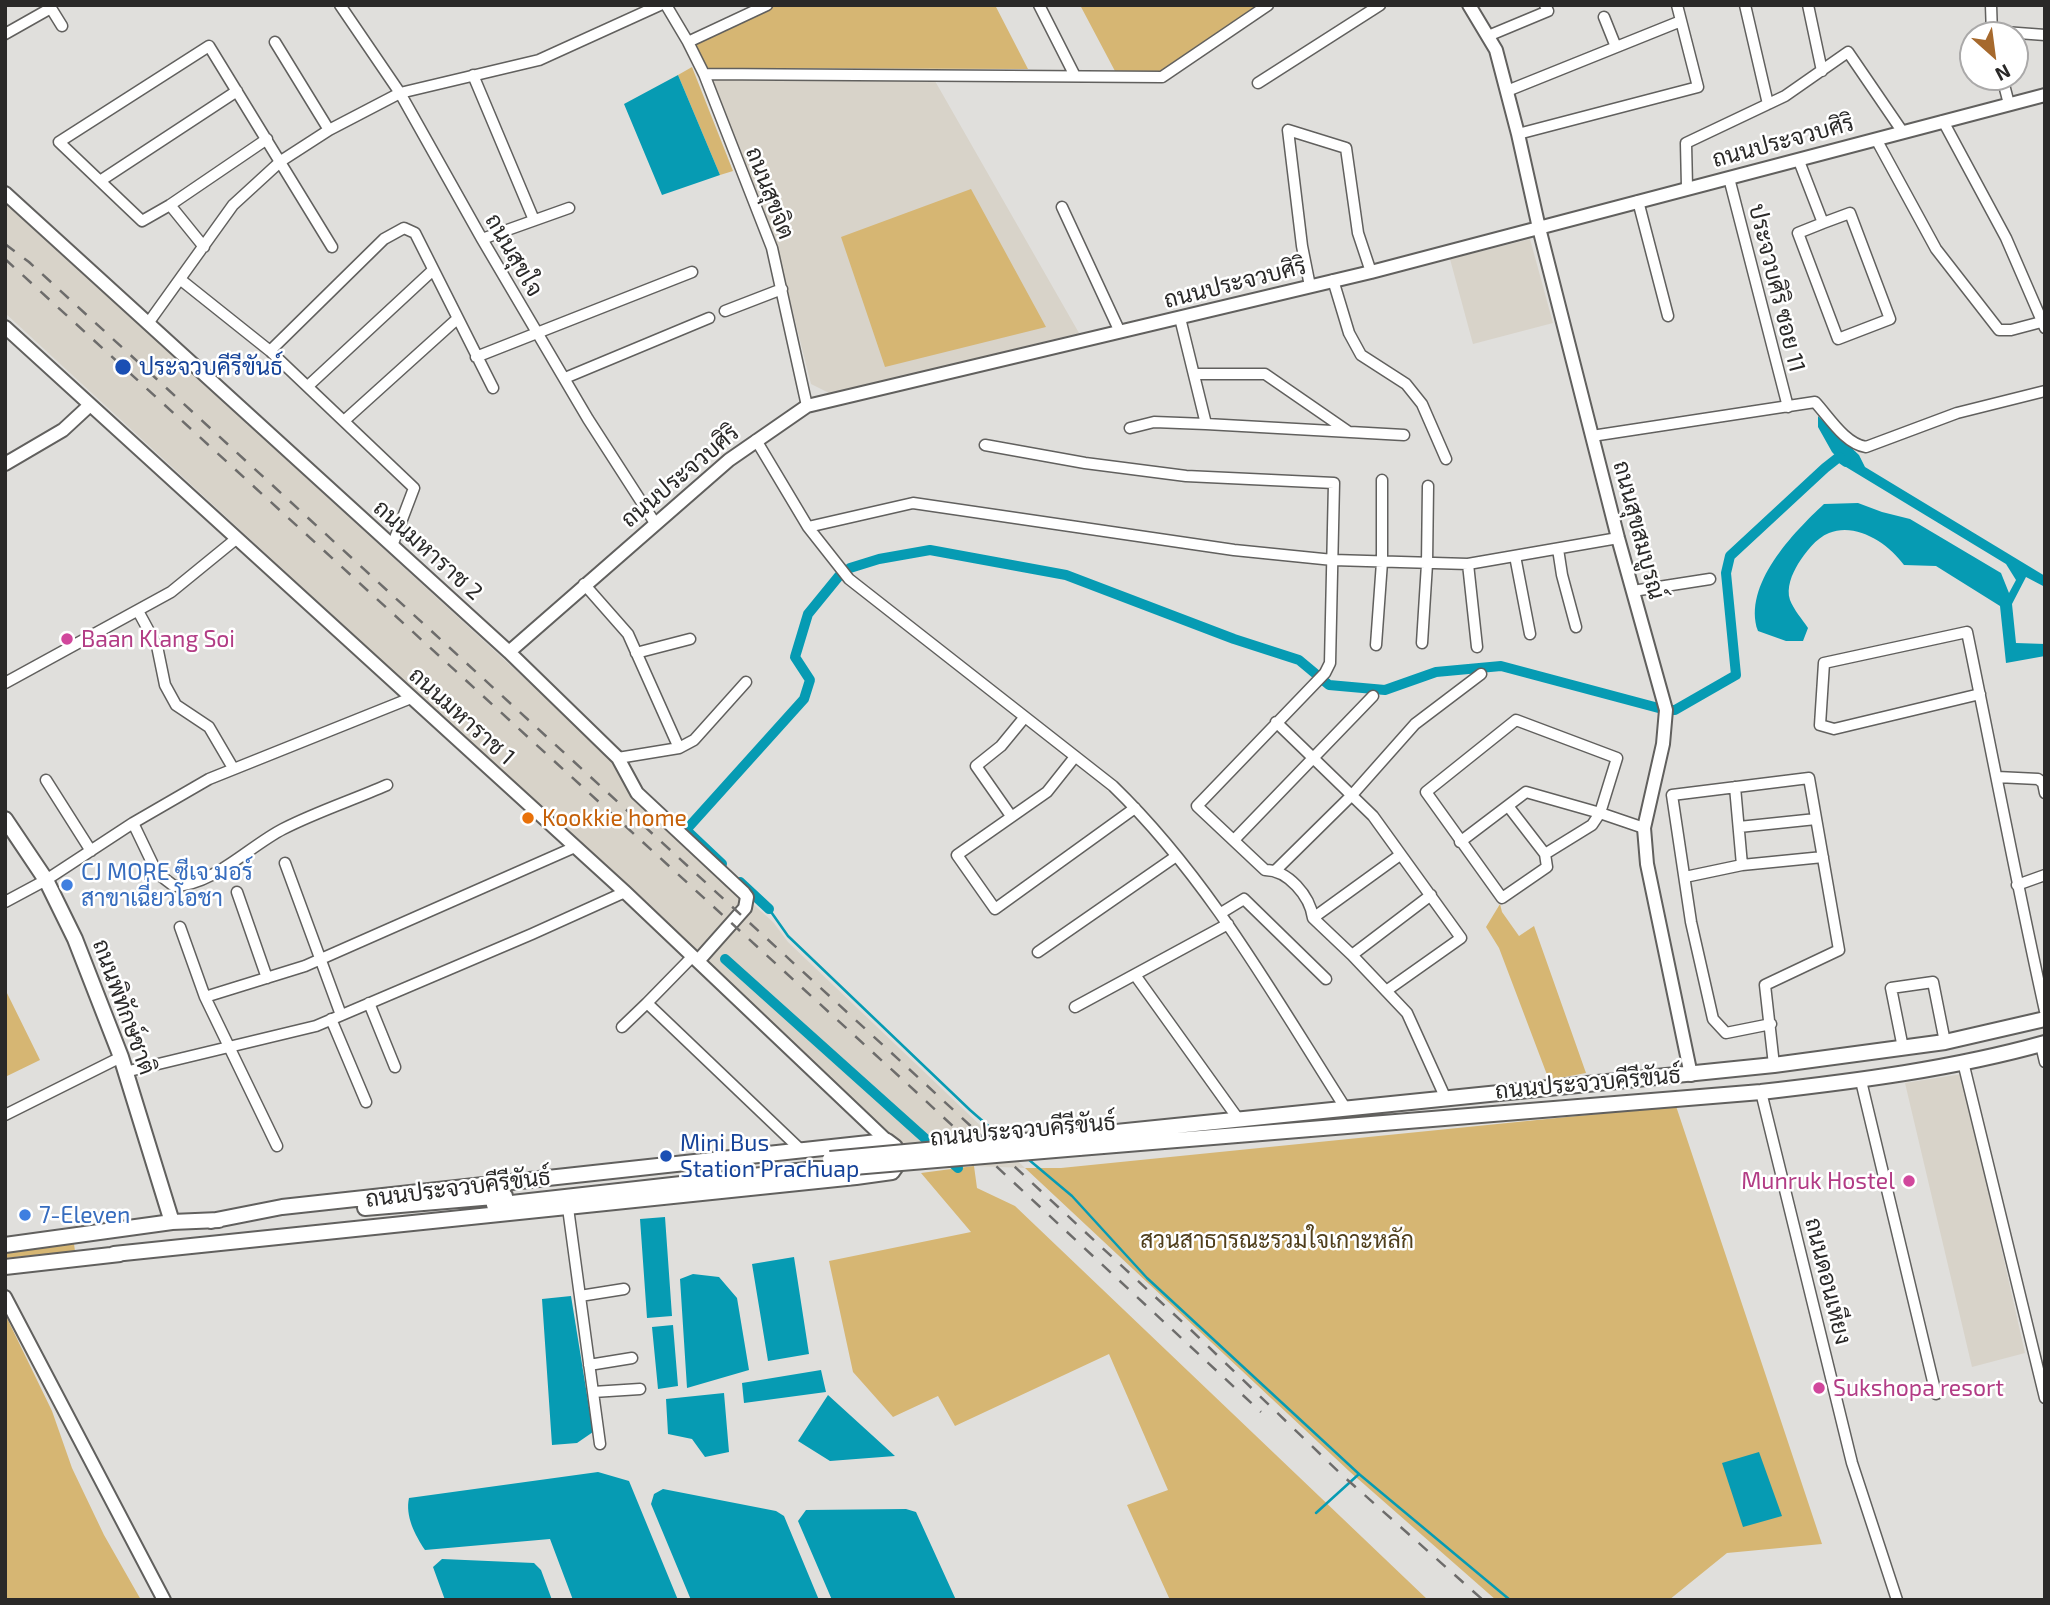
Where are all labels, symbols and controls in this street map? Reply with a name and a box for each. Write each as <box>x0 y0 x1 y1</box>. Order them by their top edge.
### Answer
north arrow <box>1959 21 2029 91</box>
text: N <box>1992 60 2015 87</box>
street label: ถนนประจวบศิริ <box>1709 109 1857 173</box>
street label: ถนนสุขจิต <box>740 143 800 243</box>
street label: ประจวบศิริ ซอย 11 <box>1743 201 1811 375</box>
street label: ถนนสุขใจ <box>479 209 549 301</box>
street label: ถนนประจวบศิริ <box>1161 252 1309 314</box>
place label: ประจวบคีรีขันธ์ <box>139 353 283 381</box>
marker: ประจวบคีรีขันธ์ <box>113 357 133 377</box>
street label: ถนนประจวบศิริ <box>615 419 745 533</box>
street label: ถนนสุขสมบูรณ์ <box>1607 458 1671 602</box>
street label: ถนนมหาราช 2 <box>368 494 488 606</box>
place label: Baan Klang Soi <box>81 625 235 653</box>
marker: Baan Klang Soi <box>59 631 75 647</box>
street label: ถนนมหาราช 1 <box>403 661 521 771</box>
place label: Kookkie home <box>542 804 687 832</box>
marker: Kookkie home <box>520 810 536 826</box>
place label: CJ MORE ซีเจ มอร์ สาขาเฉี่ยวโอชา <box>81 858 253 912</box>
marker: CJ MORE ซีเจ มอร์ สาขาเฉี่ยวโอชา <box>59 877 75 893</box>
street label: ถนนพิทักษ์ชาติ <box>87 935 161 1079</box>
street label: ถนนประจวบคีรีขันธ์ <box>1494 1061 1682 1105</box>
street label: ถนนประจวบคีรีขันธ์ <box>929 1108 1117 1152</box>
place label: Mini Bus Station Prachuap <box>680 1129 859 1183</box>
marker: Mini Bus Station Prachuap <box>658 1148 674 1164</box>
street label: ถนนประจวบคีรีขันธ์ <box>364 1163 552 1213</box>
place label: Munruk Hostel <box>1741 1167 1895 1195</box>
marker: Munruk Hostel <box>1901 1173 1917 1189</box>
place label: 7-Eleven <box>39 1201 130 1229</box>
marker: 7-Eleven <box>17 1207 33 1223</box>
street label: ถนนดอนเหียง <box>1799 1215 1857 1347</box>
park label: สวนสาธารณะรวมใจเกาะหลัก <box>1140 1226 1414 1254</box>
place label: Sukshopa resort <box>1833 1374 2004 1402</box>
marker: Sukshopa resort <box>1811 1380 1827 1396</box>

